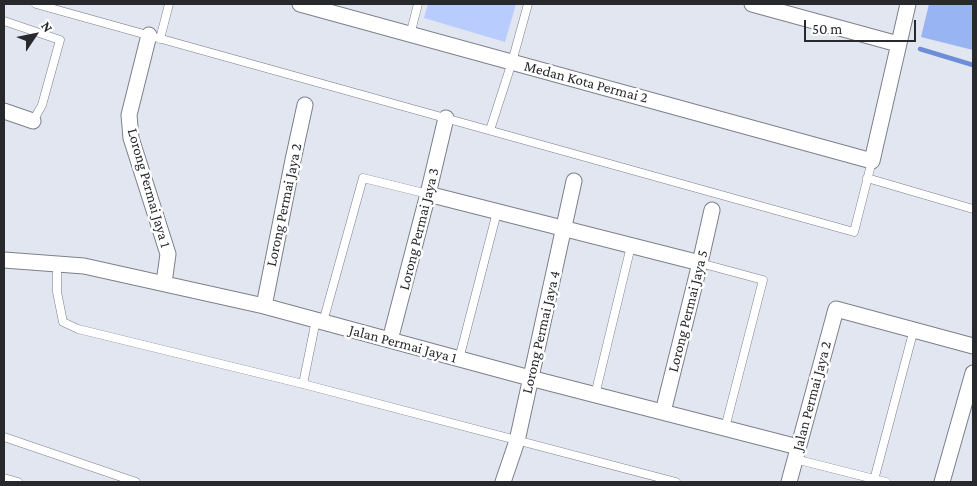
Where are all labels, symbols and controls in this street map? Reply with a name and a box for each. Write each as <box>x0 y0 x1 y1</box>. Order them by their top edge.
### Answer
north arrow <box>10 10 60 60</box>
scale bar <box>807 10 920 42</box>
text: N <box>38 18 57 35</box>
text: 50 m <box>812 21 842 37</box>
street label: Medan Kota Permai 2 <box>522 57 650 107</box>
street label: Lorong Permai Jaya 1 <box>123 126 175 250</box>
street label: Lorong Permai Jaya 2 <box>262 142 306 268</box>
street label: Lorong Permai Jaya 3 <box>395 166 443 292</box>
street label: Lorong Permai Jaya 5 <box>664 248 712 374</box>
street label: Lorong Permai Jaya 4 <box>518 269 564 395</box>
street label: Jalan Permai Jaya 1 <box>347 321 459 367</box>
street label: Jalan Permai Jaya 2 <box>789 339 835 453</box>

